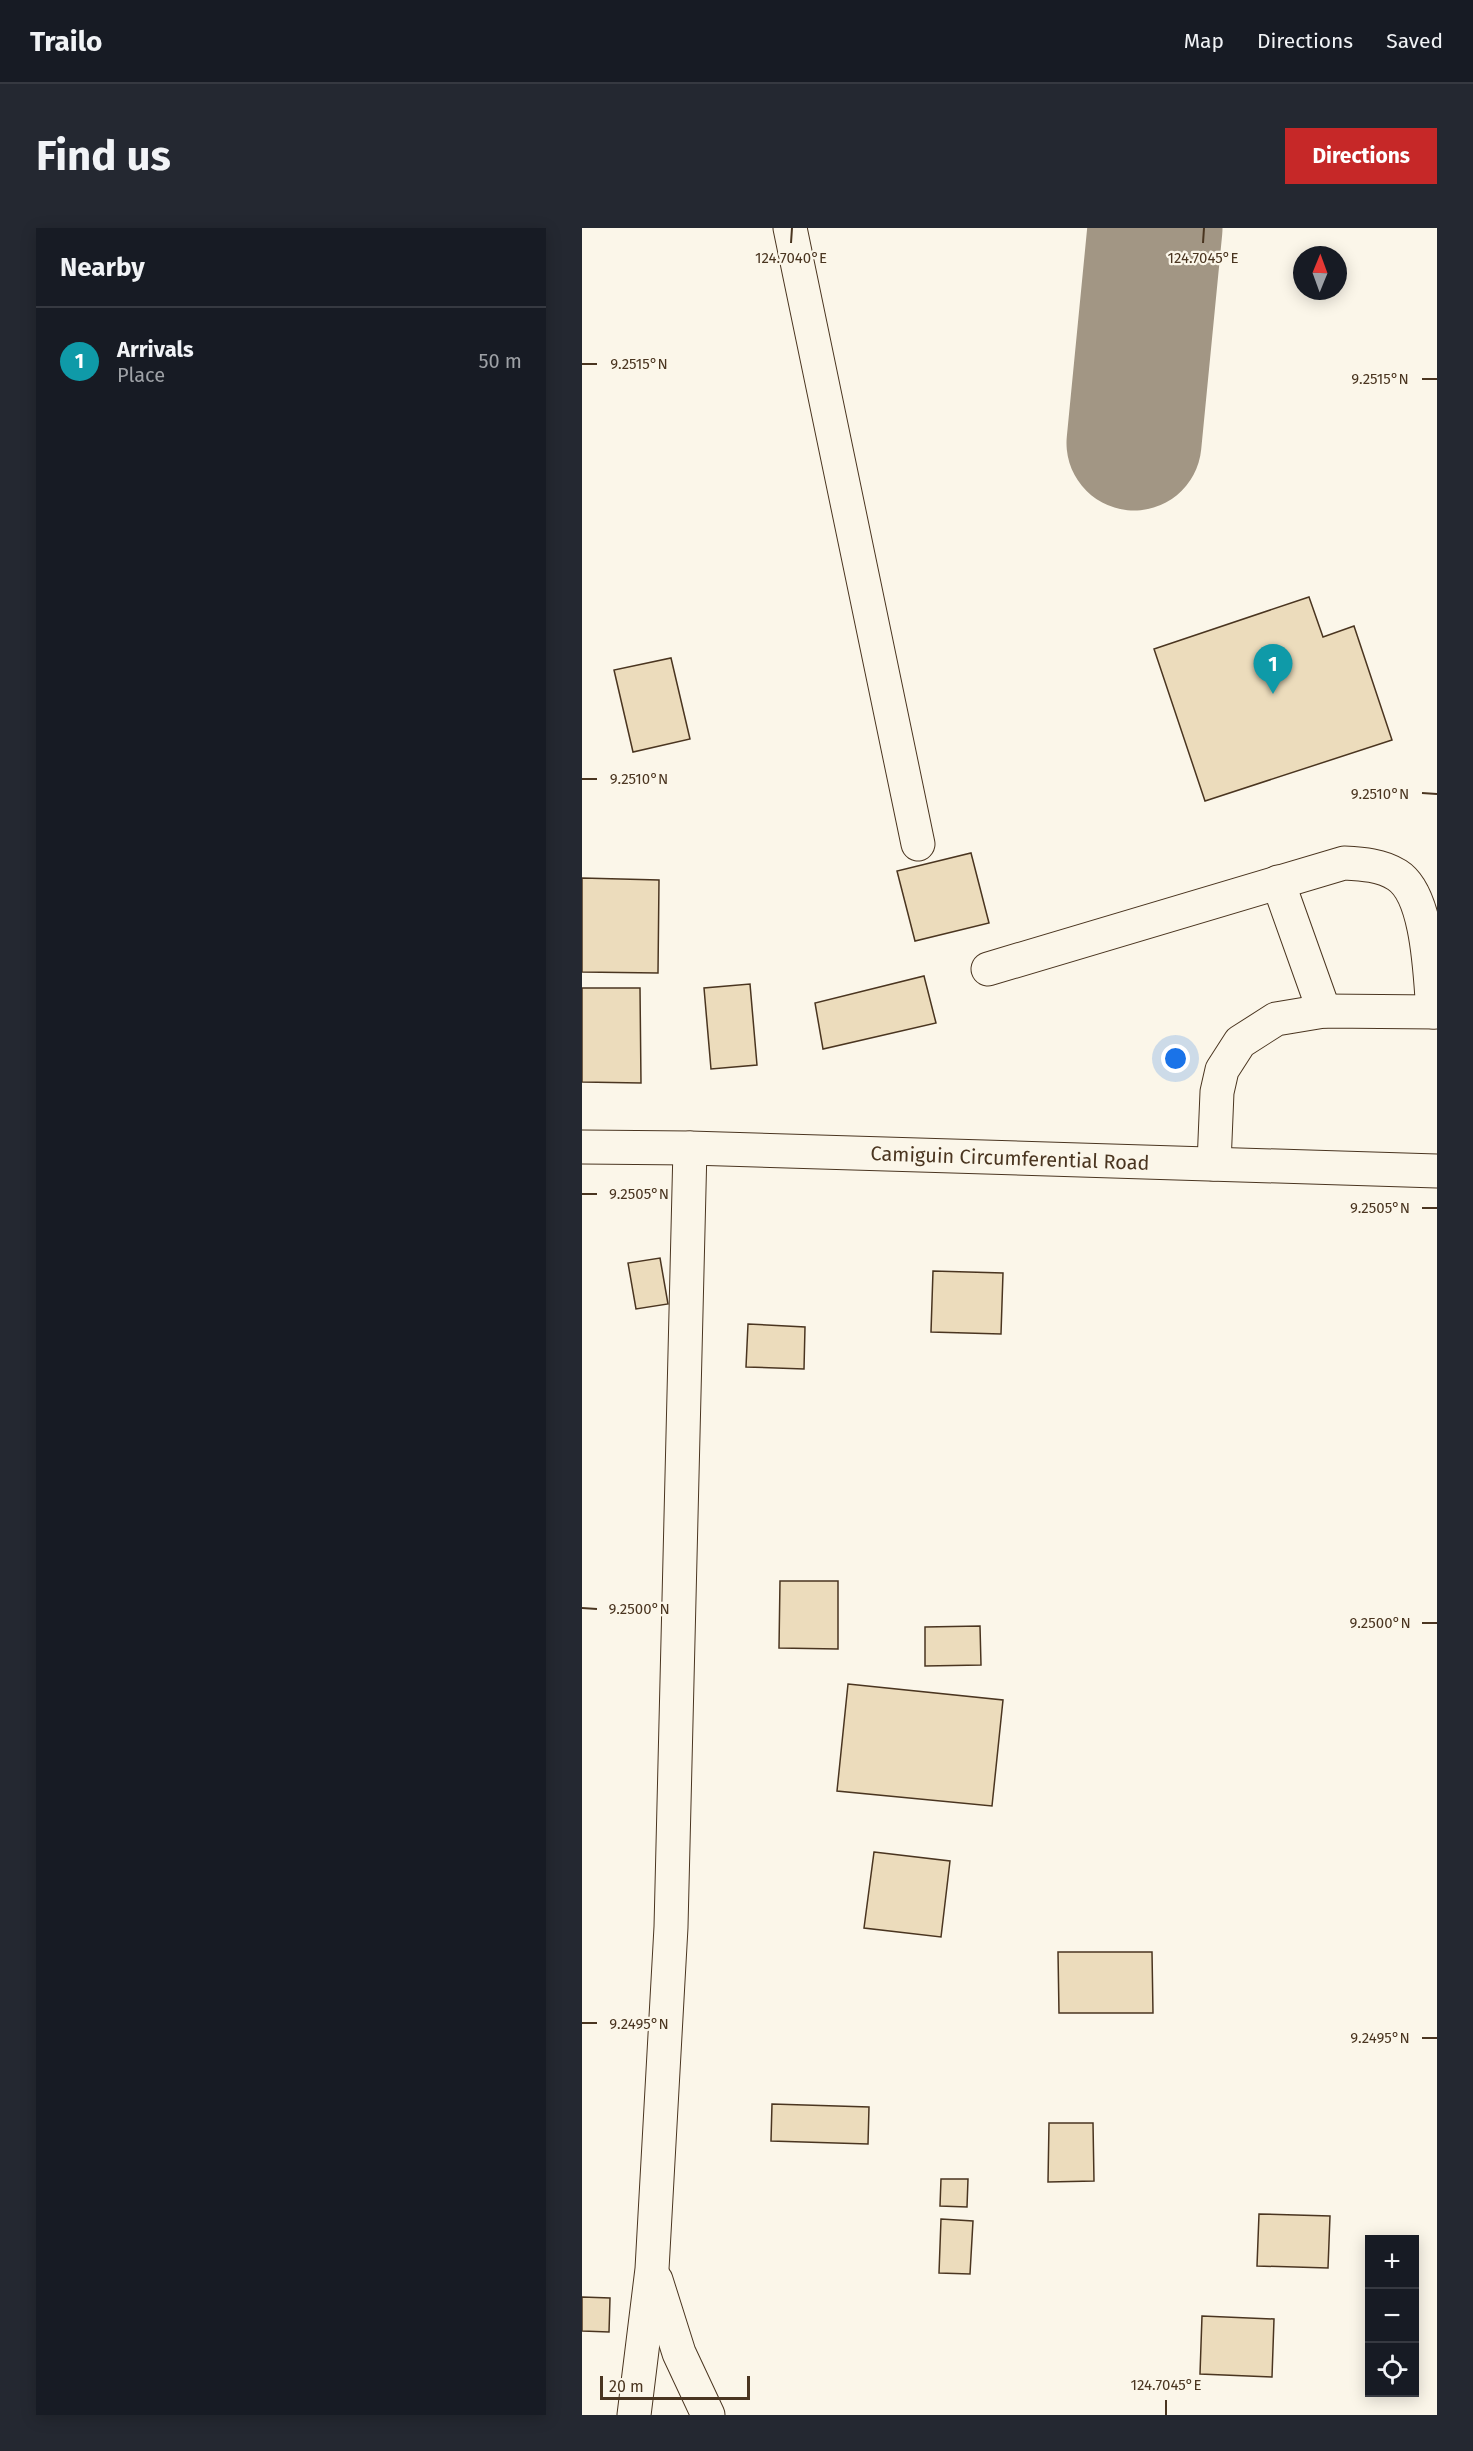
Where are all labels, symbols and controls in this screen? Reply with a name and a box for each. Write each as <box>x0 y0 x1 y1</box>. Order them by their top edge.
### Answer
text: Trailo <box>30 25 102 58</box>
text: Map <box>1184 28 1224 54</box>
text: Directions <box>1257 28 1353 54</box>
text: Saved <box>1386 28 1443 54</box>
button: Directions <box>1285 128 1437 184</box>
text: Find us <box>36 131 171 181</box>
north arrow <box>1293 246 1347 300</box>
text: 124.7040°E <box>755 249 827 267</box>
text: 124.7045°E <box>1167 249 1239 267</box>
text: Nearby <box>60 252 145 283</box>
text: Arrivals <box>117 336 194 363</box>
text: 1 <box>75 349 84 373</box>
text: 50 m <box>478 349 522 373</box>
text: 9.2515°N <box>610 355 668 373</box>
text: Place <box>117 363 165 387</box>
text: 9.2515°N <box>1351 370 1409 388</box>
pin: 1 <box>1254 644 1292 694</box>
text: 9.2510°N <box>610 770 668 788</box>
text: 9.2510°N <box>1351 785 1409 803</box>
your location <box>1161 1044 1190 1073</box>
street label: Camiguin Circumferential Road <box>870 1141 1150 1175</box>
text: 9.2505°N <box>609 1185 669 1203</box>
text: 9.2505°N <box>1350 1199 1410 1217</box>
text: 9.2500°N <box>608 1600 670 1618</box>
text: 9.2500°N <box>1349 1614 1411 1632</box>
text: 9.2495°N <box>609 2015 669 2033</box>
text: 9.2495°N <box>1350 2029 1410 2047</box>
map controls <box>1365 2235 1419 2397</box>
button: + <box>1365 2235 1419 2289</box>
button: − <box>1365 2289 1419 2343</box>
button: locate <box>1365 2343 1419 2397</box>
scale bar <box>600 2373 750 2400</box>
text: 124.7045°E <box>1130 2376 1202 2394</box>
text: 20 m <box>609 2377 644 2396</box>

